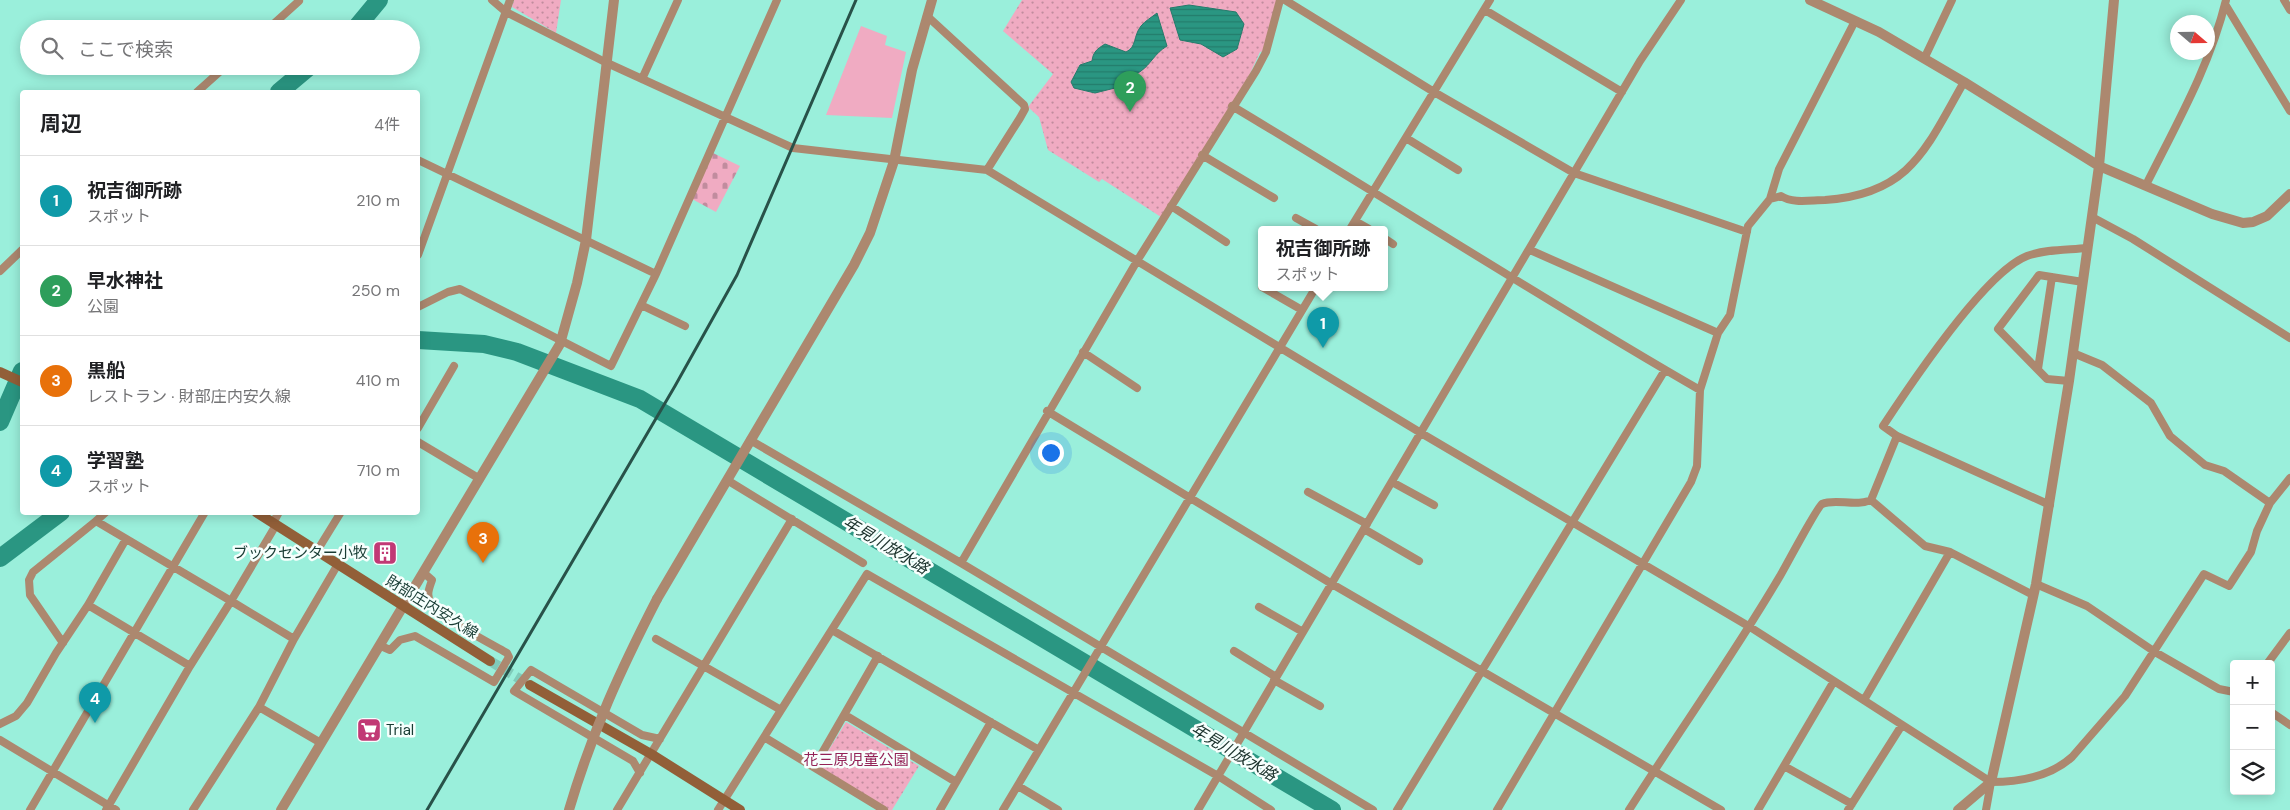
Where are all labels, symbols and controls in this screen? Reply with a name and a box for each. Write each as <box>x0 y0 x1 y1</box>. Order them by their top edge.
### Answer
north arrow <box>2170 15 2215 60</box>
search box <box>20 20 420 75</box>
icon: search <box>38 34 66 62</box>
text: ここで検索 <box>78 37 173 62</box>
pin: 2 <box>1114 71 1146 112</box>
text: 周辺 <box>40 110 82 138</box>
text: 4件 <box>374 114 400 135</box>
text: 祝吉御所跡 <box>87 178 182 203</box>
text: 1 <box>53 190 59 211</box>
text: 210 m <box>356 190 400 211</box>
text: スポット <box>87 206 151 227</box>
popup <box>1258 226 1388 291</box>
text: 祝吉御所跡 <box>1275 236 1371 261</box>
text: スポット <box>1275 264 1340 285</box>
text: 早水神社 <box>87 268 163 293</box>
text: 2 <box>51 280 61 301</box>
text: 250 m <box>352 280 400 301</box>
text: 公園 <box>87 296 119 317</box>
pin: 1 <box>1307 307 1339 348</box>
text: 黒船 <box>87 358 125 383</box>
text: 3 <box>51 370 61 391</box>
text: 410 m <box>356 370 400 391</box>
text: レストラン · 財部庄内安久線 <box>87 386 291 407</box>
your location <box>1038 440 1064 466</box>
text: 学習塾 <box>87 448 144 473</box>
text: 4 <box>51 460 61 481</box>
text: 710 m <box>357 460 400 481</box>
text: スポット <box>87 476 151 497</box>
water label: 年見川放水路 <box>839 511 934 580</box>
pin: 3 <box>467 522 499 563</box>
building icon: ブックセンター小牧 <box>372 540 398 566</box>
place label: ブックセンター小牧 <box>233 543 368 563</box>
street label: 財部庄内安久線 <box>382 571 482 643</box>
map controls <box>2230 660 2275 795</box>
button: + <box>2230 660 2275 705</box>
pin: 4 <box>79 682 111 723</box>
button: − <box>2230 705 2275 750</box>
supermarket icon: Trial <box>356 717 382 743</box>
water label: 年見川放水路 <box>1187 718 1282 787</box>
place label: Trial <box>386 720 414 740</box>
park label: 花三原児童公園 <box>803 750 909 770</box>
button: layers <box>2230 750 2275 795</box>

